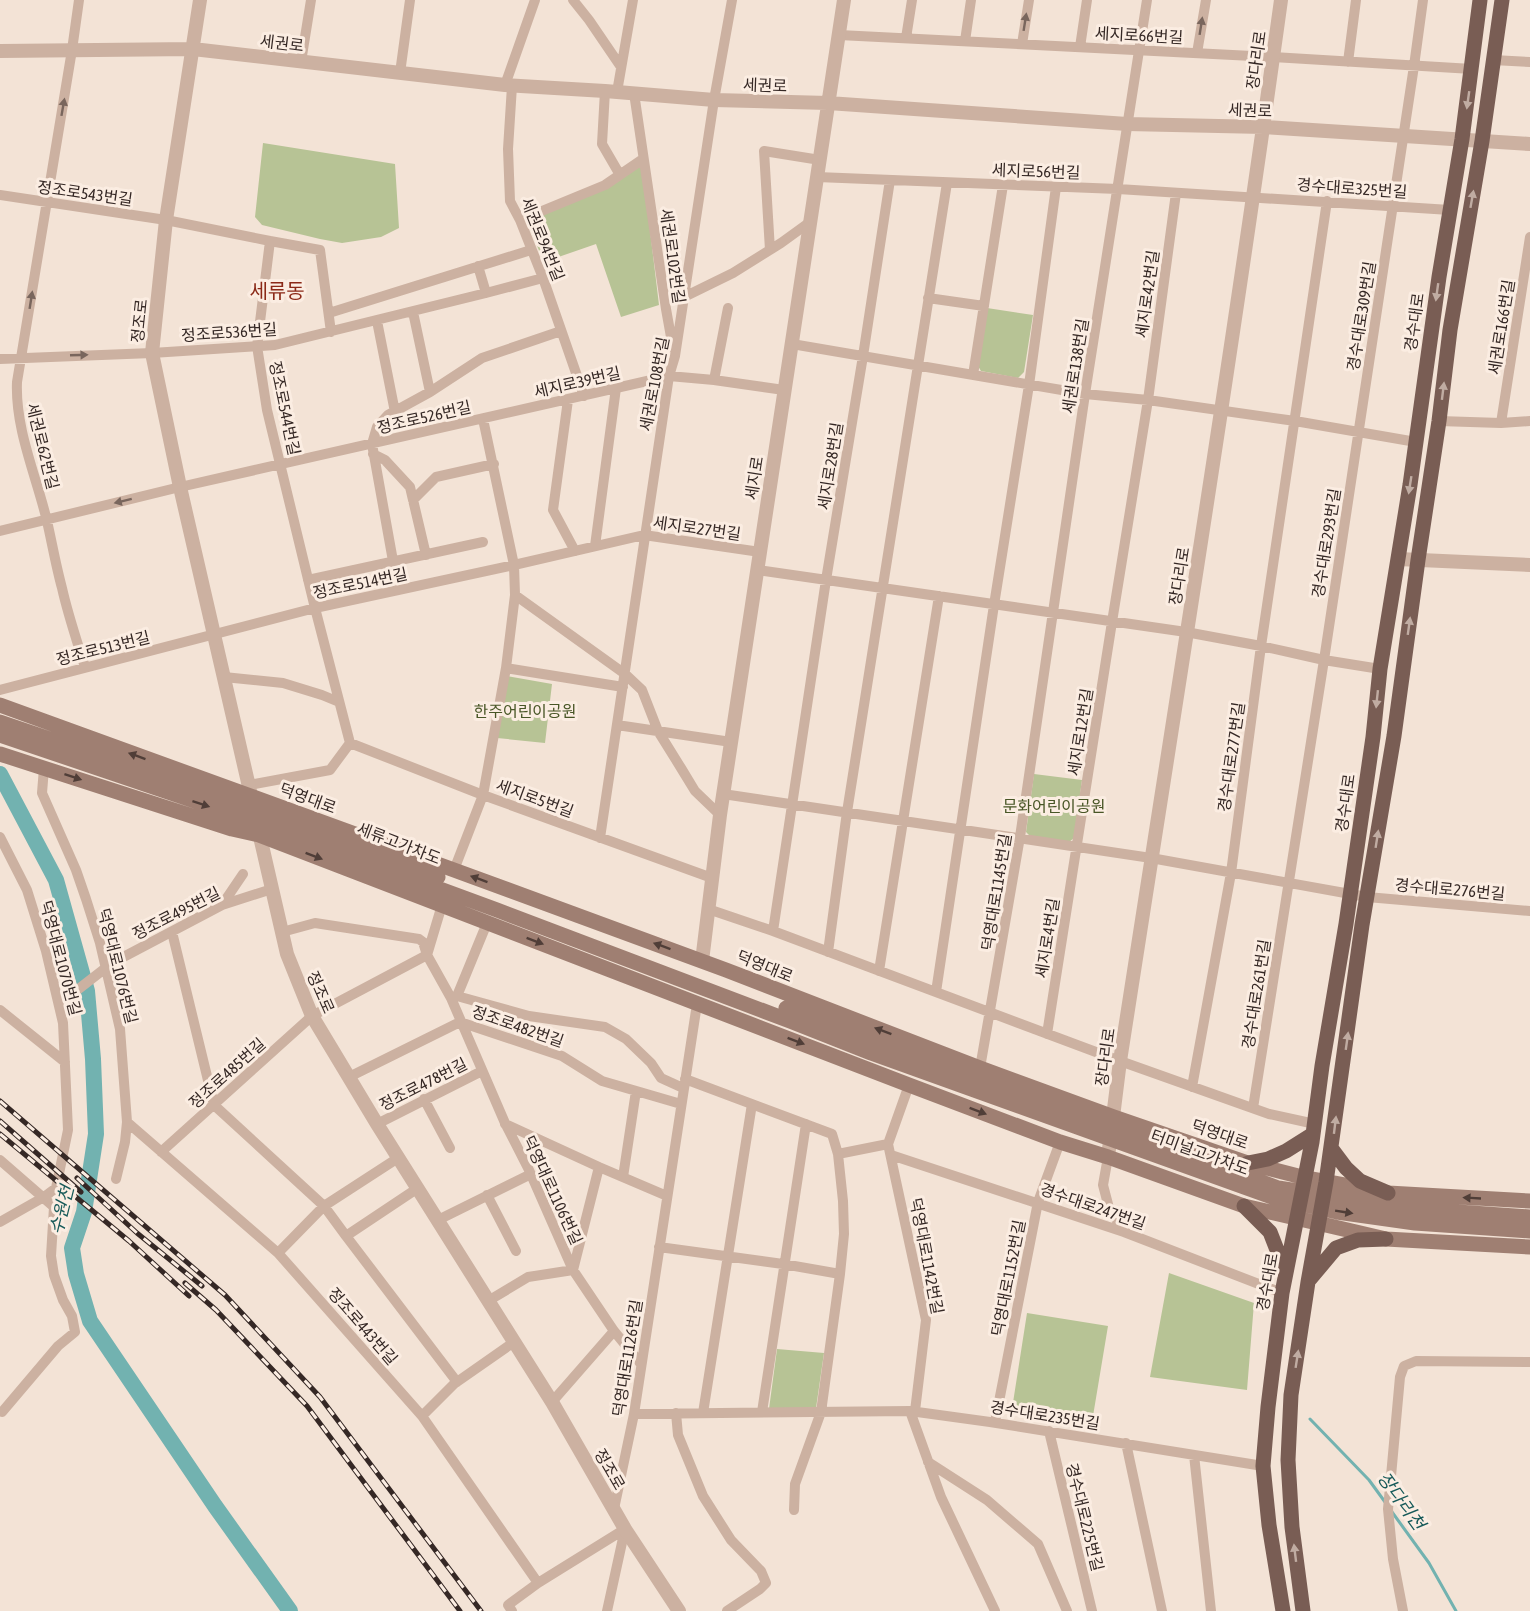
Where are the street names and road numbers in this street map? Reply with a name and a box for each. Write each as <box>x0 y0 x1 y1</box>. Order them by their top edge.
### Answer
street label: 세지로66번길 <box>1094 24 1184 46</box>
street label: 장다리로 <box>1243 29 1269 90</box>
street label: 세권로 <box>259 31 305 55</box>
street label: 세권로 <box>743 75 788 95</box>
street label: 세권로 <box>1228 100 1273 120</box>
street label: 세지로56번길 <box>991 160 1081 182</box>
street label: 경수대로325번길 <box>1296 175 1408 201</box>
street label: 정조로543번길 <box>36 177 134 209</box>
street label: 세권로94번길 <box>518 195 568 283</box>
street label: 세권로102번길 <box>657 207 689 305</box>
street label: 세지로42번길 <box>1132 249 1162 339</box>
street label: 경수대로309번길 <box>1343 260 1379 372</box>
street label: 세권로166번길 <box>1485 278 1517 376</box>
street label: 경수대로 <box>1401 291 1427 352</box>
street label: 정조로 <box>128 298 150 344</box>
street label: 세권로138번길 <box>1059 317 1091 415</box>
street label: 정조로536번길 <box>180 320 278 344</box>
street label: 세권로108번길 <box>636 335 672 433</box>
street label: 정조로544번길 <box>266 359 304 457</box>
street label: 세지로39번길 <box>532 363 622 401</box>
street label: 정조로526번길 <box>375 397 473 437</box>
street label: 세권로62번길 <box>24 401 62 491</box>
street label: 세지로28번길 <box>814 421 846 511</box>
street label: 세지로 <box>742 455 766 501</box>
street label: 경수대로293번길 <box>1308 487 1344 599</box>
street label: 세지로27번길 <box>652 513 742 543</box>
street label: 장다리로 <box>1166 545 1193 606</box>
street label: 정조로514번길 <box>311 564 409 602</box>
street label: 정조로513번길 <box>54 628 152 668</box>
street label: 세지로12번길 <box>1064 687 1096 777</box>
street label: 경수대로277번길 <box>1214 701 1248 813</box>
street label: 경수대로 <box>1332 772 1358 833</box>
street label: 세지로5번길 <box>494 776 576 820</box>
street label: 덕영대로 <box>277 779 339 817</box>
street label: 세류고가차도 <box>355 819 444 867</box>
street label: 덕영대로1145번길 <box>978 832 1014 952</box>
street label: 경수대로276번길 <box>1394 875 1506 903</box>
street label: 정조로495번길 <box>129 883 223 943</box>
street label: 세지로4번길 <box>1032 897 1062 979</box>
street label: 덕영대로1070번길 <box>37 898 85 1018</box>
street label: 덕영대로1076번길 <box>95 906 141 1026</box>
street label: 경수대로261번길 <box>1238 938 1274 1050</box>
street label: 덕영대로 <box>734 947 796 985</box>
street label: 정조로 <box>304 968 338 1016</box>
street label: 정조로482번길 <box>470 1002 566 1050</box>
street label: 장다리로 <box>1092 1026 1118 1087</box>
street label: 정조로485번길 <box>185 1034 269 1112</box>
street label: 정조로478번길 <box>376 1054 470 1114</box>
street label: 덕영대로 <box>1189 1116 1251 1152</box>
street label: 터미널고가차도 <box>1149 1126 1252 1178</box>
street label: 덕영대로1106번길 <box>520 1133 586 1247</box>
street label: 경수대로247번길 <box>1038 1179 1148 1233</box>
street label: 덕영대로1142번길 <box>907 1196 947 1316</box>
street label: 덕영대로1152번길 <box>988 1218 1028 1338</box>
street label: 경수대로 <box>1253 1251 1281 1313</box>
street label: 정조로443번길 <box>325 1284 401 1368</box>
street label: 덕영대로1126번길 <box>609 1298 645 1418</box>
street label: 경수대로235번길 <box>989 1397 1101 1433</box>
street label: 정조로 <box>591 1445 629 1493</box>
street label: 경수대로225번길 <box>1063 1461 1107 1573</box>

